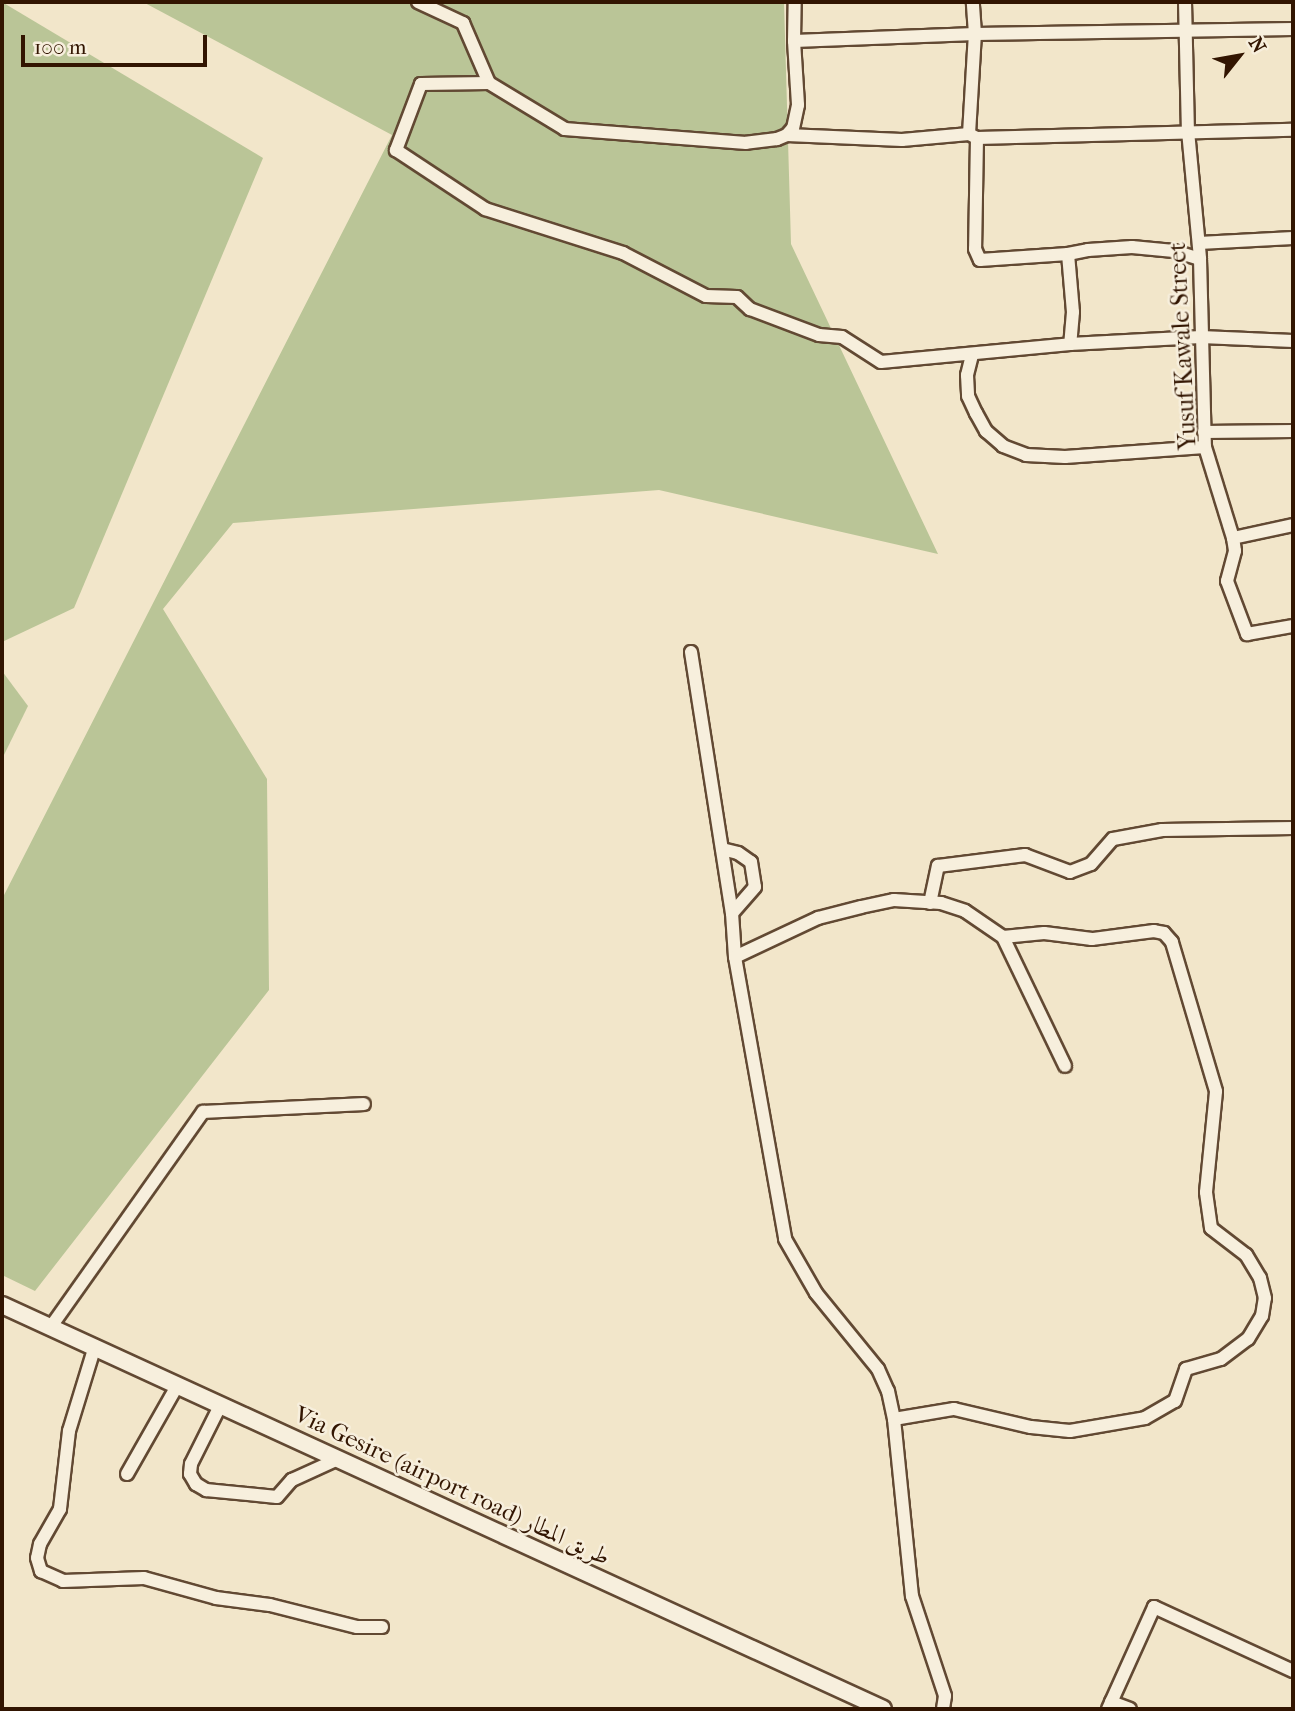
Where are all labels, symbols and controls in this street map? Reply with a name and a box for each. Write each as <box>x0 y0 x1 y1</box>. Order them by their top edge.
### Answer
scale bar <box>24 21 210 65</box>
north arrow <box>1204 21 1274 91</box>
text: N <box>1244 33 1270 57</box>
text: 100 m <box>34 35 87 59</box>
street label: Yusuf Kawale Street <box>1163 242 1203 450</box>
street label: Via Gesire (airport road) طريق المطار <box>290 1400 614 1572</box>

